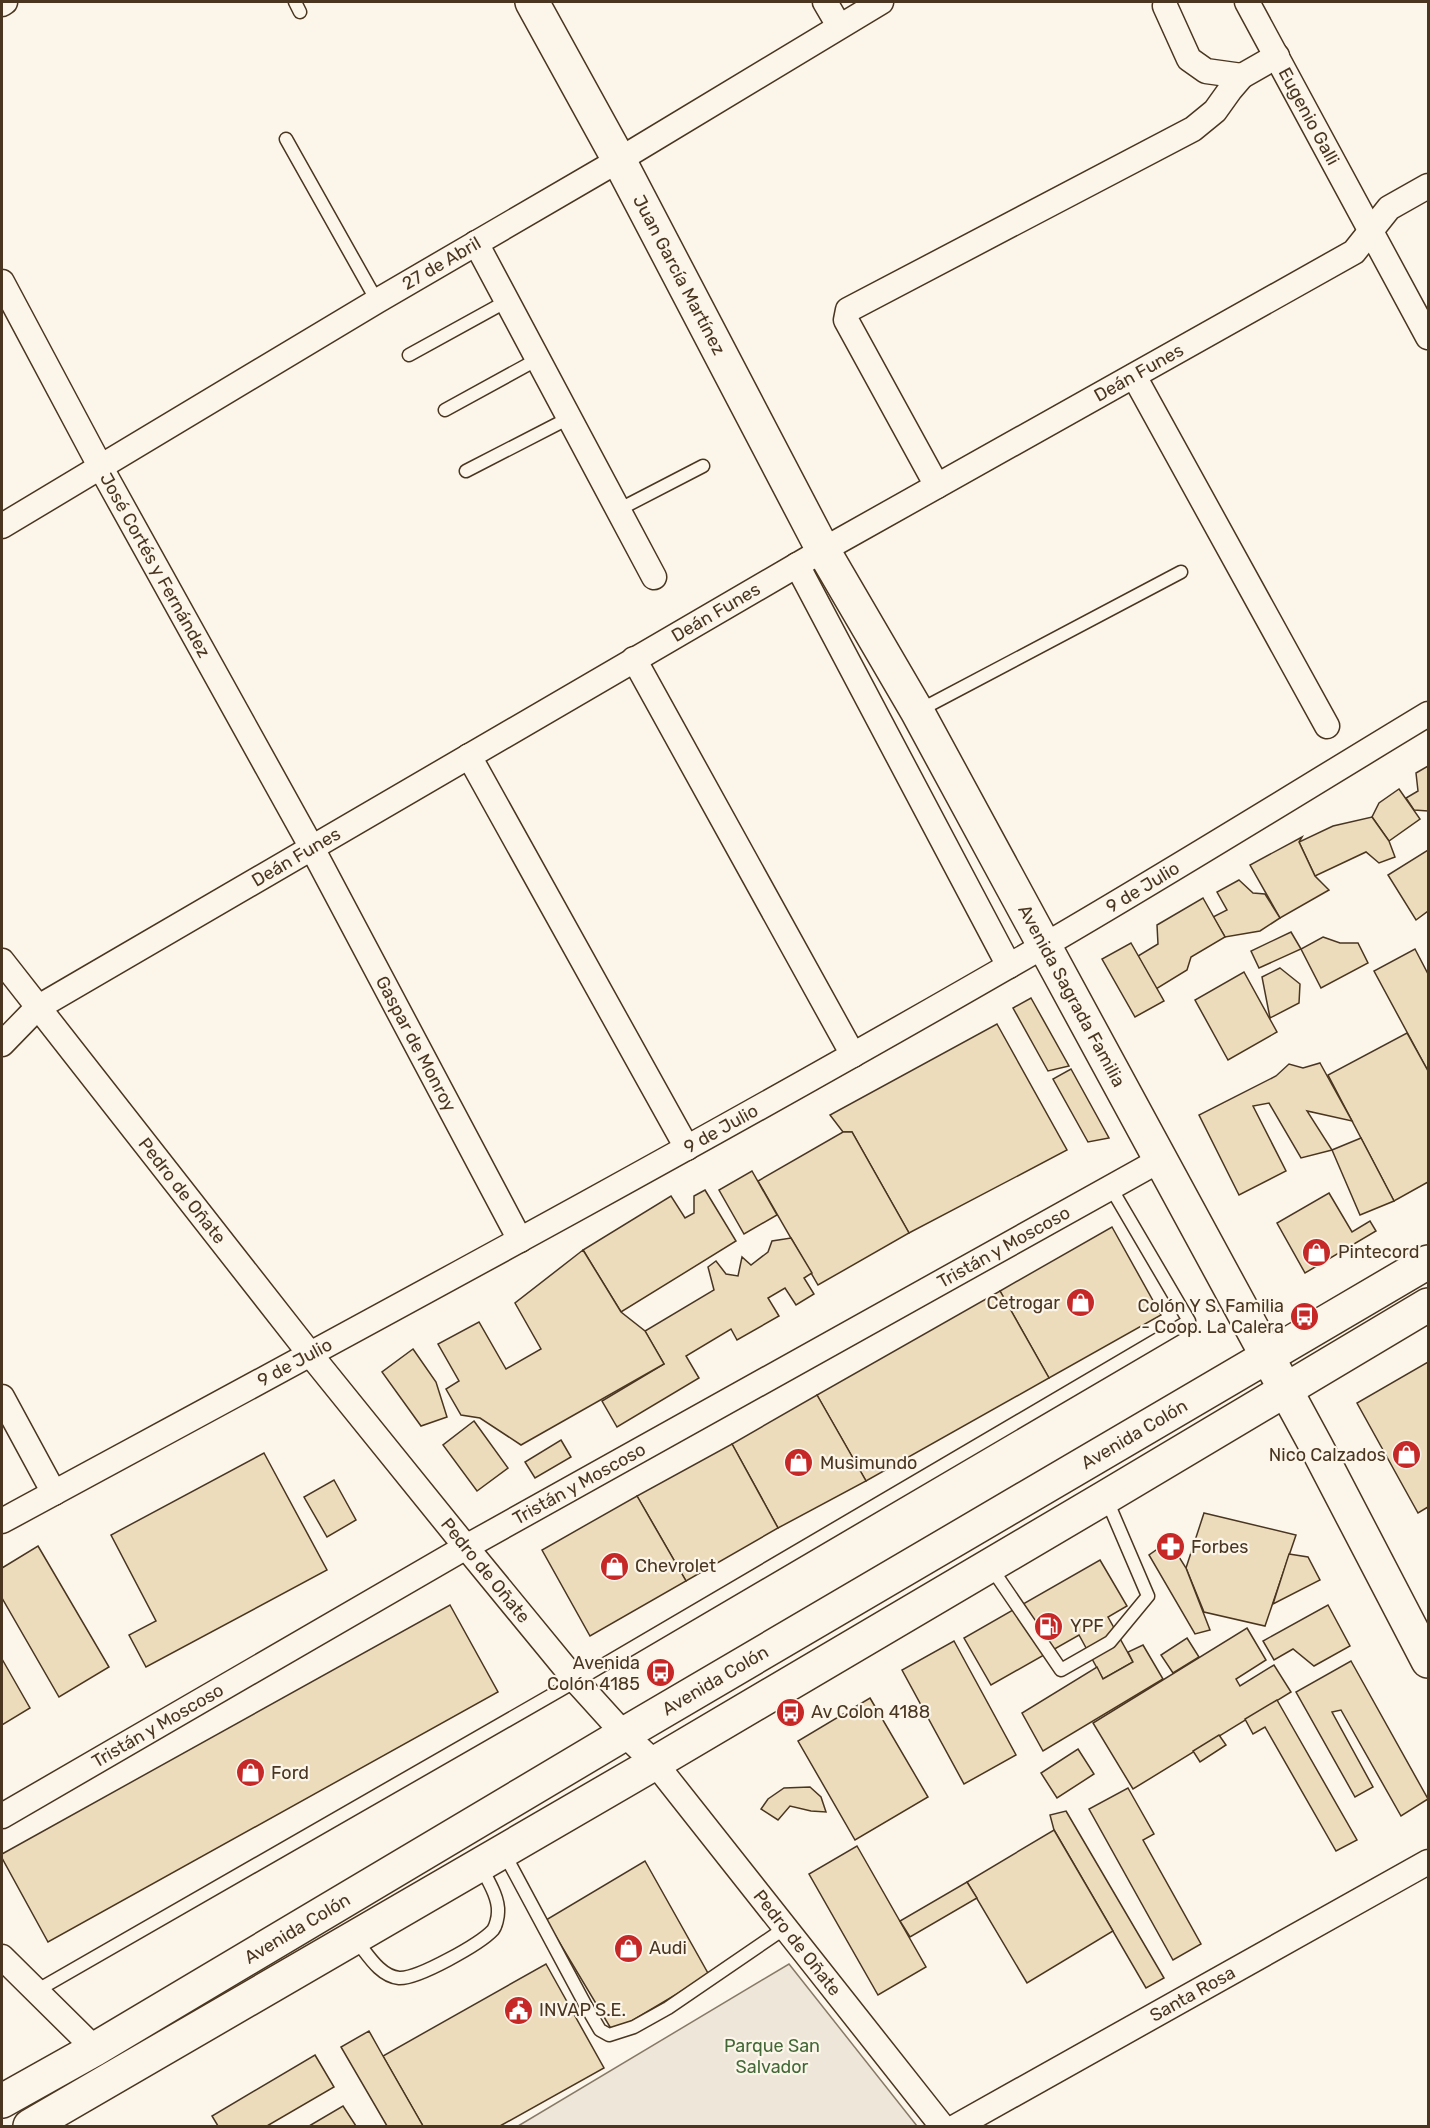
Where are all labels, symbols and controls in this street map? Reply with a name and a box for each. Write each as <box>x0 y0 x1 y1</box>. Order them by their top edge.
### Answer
street label: Eugenio Galli <box>1273 64 1344 169</box>
street label: Juan García Martínez <box>628 191 730 359</box>
street label: 27 de Abril <box>398 232 485 295</box>
street label: Deán Funes <box>1090 339 1187 407</box>
street label: José Cortés y Fernández <box>95 469 215 661</box>
street label: Deán Funes <box>668 578 764 647</box>
street label: Deán Funes <box>248 823 344 892</box>
street label: 9 de Julio <box>1102 857 1183 918</box>
street label: Avenida Sagrada Familia <box>1013 901 1130 1091</box>
street label: Gaspar de Monroy <box>371 972 461 1115</box>
street label: 9 de Julio <box>680 1099 762 1158</box>
street label: Pedro de Oñate <box>134 1133 231 1248</box>
street label: Tristán y Moscoso <box>933 1201 1074 1293</box>
shop icon: Pintecord <box>1301 1236 1333 1268</box>
place label: Pintecord <box>1338 1241 1419 1263</box>
shop icon: Cetrogar <box>1065 1287 1097 1319</box>
place label: Cetrogar <box>986 1292 1060 1314</box>
place label: Colón Y S. Familia - Coop. La Calera <box>1138 1295 1284 1338</box>
bus stop icon: Colón Y S. Familia - Coop. La Calera <box>1289 1300 1321 1332</box>
street label: 9 de Julio <box>254 1333 336 1392</box>
street label: Avenida Colón <box>1077 1395 1191 1474</box>
street label: Tristán y Moscoso <box>509 1438 650 1530</box>
shop icon: Nico Calzados <box>1391 1439 1423 1471</box>
place label: Nico Calzados <box>1269 1444 1386 1466</box>
shop icon: Musimundo <box>783 1447 815 1479</box>
place label: Musimundo <box>820 1452 917 1474</box>
street label: Pedro de Oñate <box>436 1514 535 1627</box>
pharmacy icon: Forbes <box>1154 1531 1186 1563</box>
place label: Forbes <box>1191 1536 1248 1558</box>
shop icon: Chevrolet <box>598 1550 630 1582</box>
place label: Chevrolet <box>635 1555 716 1577</box>
fuel station icon: YPF <box>1033 1610 1065 1642</box>
place label: YPF <box>1070 1615 1104 1637</box>
street label: Avenida Colón <box>658 1641 772 1720</box>
place label: Avenida Colón 4185 <box>547 1652 640 1695</box>
bus stop icon: Avenida Colón 4185 <box>645 1657 677 1689</box>
street label: Tristán y Moscoso <box>88 1679 228 1773</box>
bus stop icon: Av Colon 4188 <box>774 1696 806 1728</box>
place label: Av Colon 4188 <box>811 1701 930 1723</box>
shop icon: Ford <box>234 1757 266 1789</box>
place label: Ford <box>271 1762 309 1784</box>
street label: Pedro de Oñate <box>749 1885 846 2000</box>
street label: Avenida Colón <box>240 1888 354 1969</box>
shop icon: Audi <box>612 1932 644 1964</box>
place label: Audi <box>649 1937 687 1959</box>
street label: Santa Rosa <box>1146 1961 1239 2027</box>
public building icon: INVAP S.E. <box>502 1994 534 2026</box>
place label: INVAP S.E. <box>539 1999 626 2021</box>
park label: Parque San Salvador <box>724 2035 820 2078</box>

